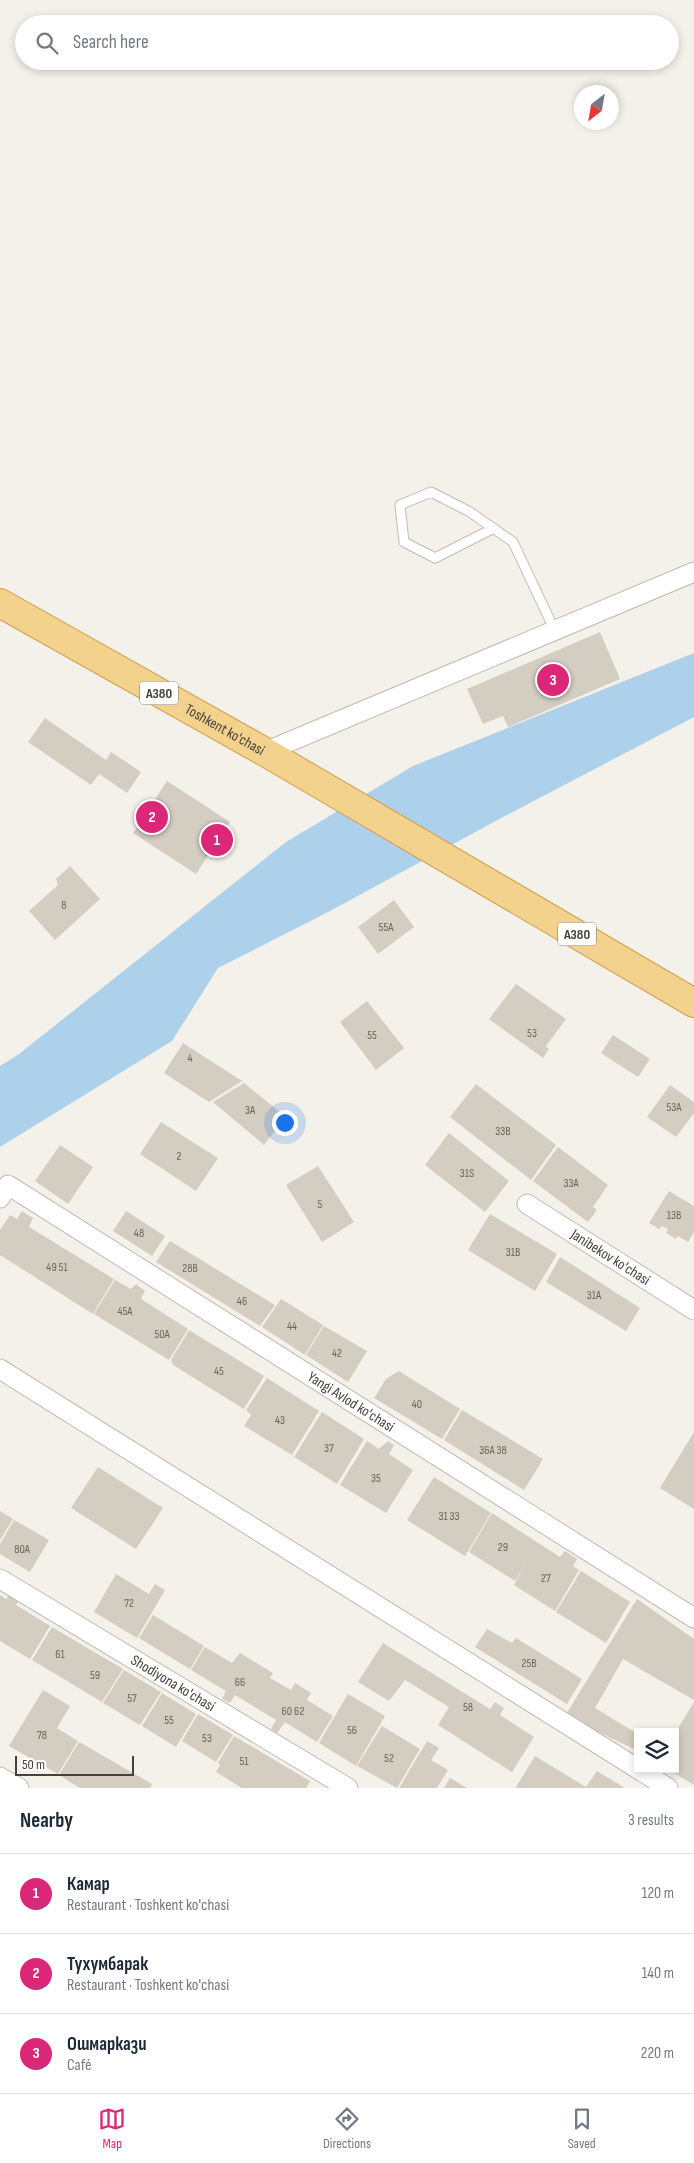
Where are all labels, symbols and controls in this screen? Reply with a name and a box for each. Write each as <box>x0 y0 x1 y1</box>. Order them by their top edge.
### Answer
search box <box>15 15 679 70</box>
icon: search <box>33 29 61 57</box>
text: Search here <box>73 31 149 54</box>
north arrow <box>574 85 619 130</box>
pin: 3 <box>537 661 569 699</box>
road number: A380 <box>140 681 178 704</box>
street label: Toshkent ko'chasi <box>182 699 268 760</box>
pin: 2 <box>136 798 168 836</box>
pin: 1 <box>201 821 233 859</box>
house number: 8 <box>61 898 67 913</box>
house number: 55A <box>379 920 394 935</box>
road number: A380 <box>558 922 596 946</box>
house number: 53 <box>527 1026 537 1041</box>
house number: 55 <box>367 1028 377 1043</box>
house number: 4 <box>187 1051 193 1066</box>
house number: 53A <box>667 1100 682 1115</box>
house number: 3A <box>245 1103 256 1118</box>
your location <box>272 1110 298 1136</box>
house number: 33B <box>495 1124 511 1139</box>
house number: 2 <box>177 1149 182 1164</box>
house number: 31S <box>460 1166 474 1181</box>
house number: 33A <box>563 1176 579 1191</box>
house number: 5 <box>318 1197 323 1212</box>
house number: 13B <box>667 1208 681 1223</box>
street label: Janibekov ko'chasi <box>566 1224 654 1289</box>
house number: 48 <box>134 1226 144 1241</box>
house number: 31B <box>506 1245 520 1260</box>
house number: 49 51 <box>46 1260 68 1275</box>
house number: 28B <box>182 1261 198 1276</box>
house number: 31A <box>587 1288 602 1303</box>
house number: 46 <box>237 1294 247 1309</box>
house number: 45A <box>117 1304 133 1319</box>
house number: 44 <box>287 1319 297 1334</box>
house number: 50A <box>154 1327 170 1342</box>
house number: 42 <box>332 1346 342 1361</box>
house number: 45 <box>214 1364 224 1379</box>
street label: Yangi Avlod ko'chasi <box>304 1367 398 1436</box>
house number: 40 <box>412 1397 422 1412</box>
house number: 43 <box>275 1413 285 1428</box>
house number: 37 <box>324 1441 334 1456</box>
house number: 36A 38 <box>479 1443 507 1458</box>
house number: 35 <box>371 1471 381 1486</box>
house number: 31 33 <box>438 1509 460 1524</box>
house number: 29 <box>498 1540 508 1555</box>
house number: 80A <box>14 1542 31 1557</box>
house number: 27 <box>541 1571 551 1586</box>
house number: 72 <box>124 1596 134 1611</box>
house number: 61 <box>55 1647 66 1662</box>
street label: Shodiyona ko'chasi <box>127 1650 219 1716</box>
house number: 25B <box>521 1656 537 1671</box>
house number: 59 <box>90 1668 100 1683</box>
house number: 66 <box>235 1675 245 1690</box>
house number: 57 <box>127 1691 137 1706</box>
house number: 58 <box>463 1700 473 1715</box>
house number: 60 62 <box>282 1704 304 1719</box>
house number: 55 <box>164 1713 174 1728</box>
house number: 56 <box>347 1723 357 1738</box>
house number: 78 <box>37 1728 47 1743</box>
map controls <box>634 1728 679 1773</box>
button: layers <box>634 1728 679 1773</box>
house number: 53 <box>202 1731 212 1746</box>
house number: 52 <box>384 1751 394 1766</box>
scale bar <box>15 1753 134 1776</box>
house number: 51 <box>239 1754 249 1769</box>
text: 50 m <box>22 1756 45 1773</box>
text: Nearby <box>20 1808 73 1833</box>
text: 3 results <box>628 1811 674 1830</box>
text: Камар <box>67 1873 110 1896</box>
text: 1 <box>33 1884 39 1903</box>
text: 120 m <box>642 1884 674 1903</box>
text: Restaurant · Toshkent ko'chasi <box>67 1896 229 1915</box>
text: Тухумбарак <box>67 1953 148 1976</box>
text: 2 <box>32 1964 40 1983</box>
text: 140 m <box>642 1964 674 1983</box>
text: Restaurant · Toshkent ko'chasi <box>67 1976 229 1995</box>
text: Ошмаркази <box>67 2033 146 2056</box>
text: 3 <box>32 2044 40 2063</box>
text: 220 m <box>641 2044 674 2063</box>
text: Café <box>67 2056 91 2075</box>
tab: Map <box>98 2105 126 2152</box>
tab: Directions <box>323 2105 371 2152</box>
tab: Saved <box>568 2105 596 2152</box>

